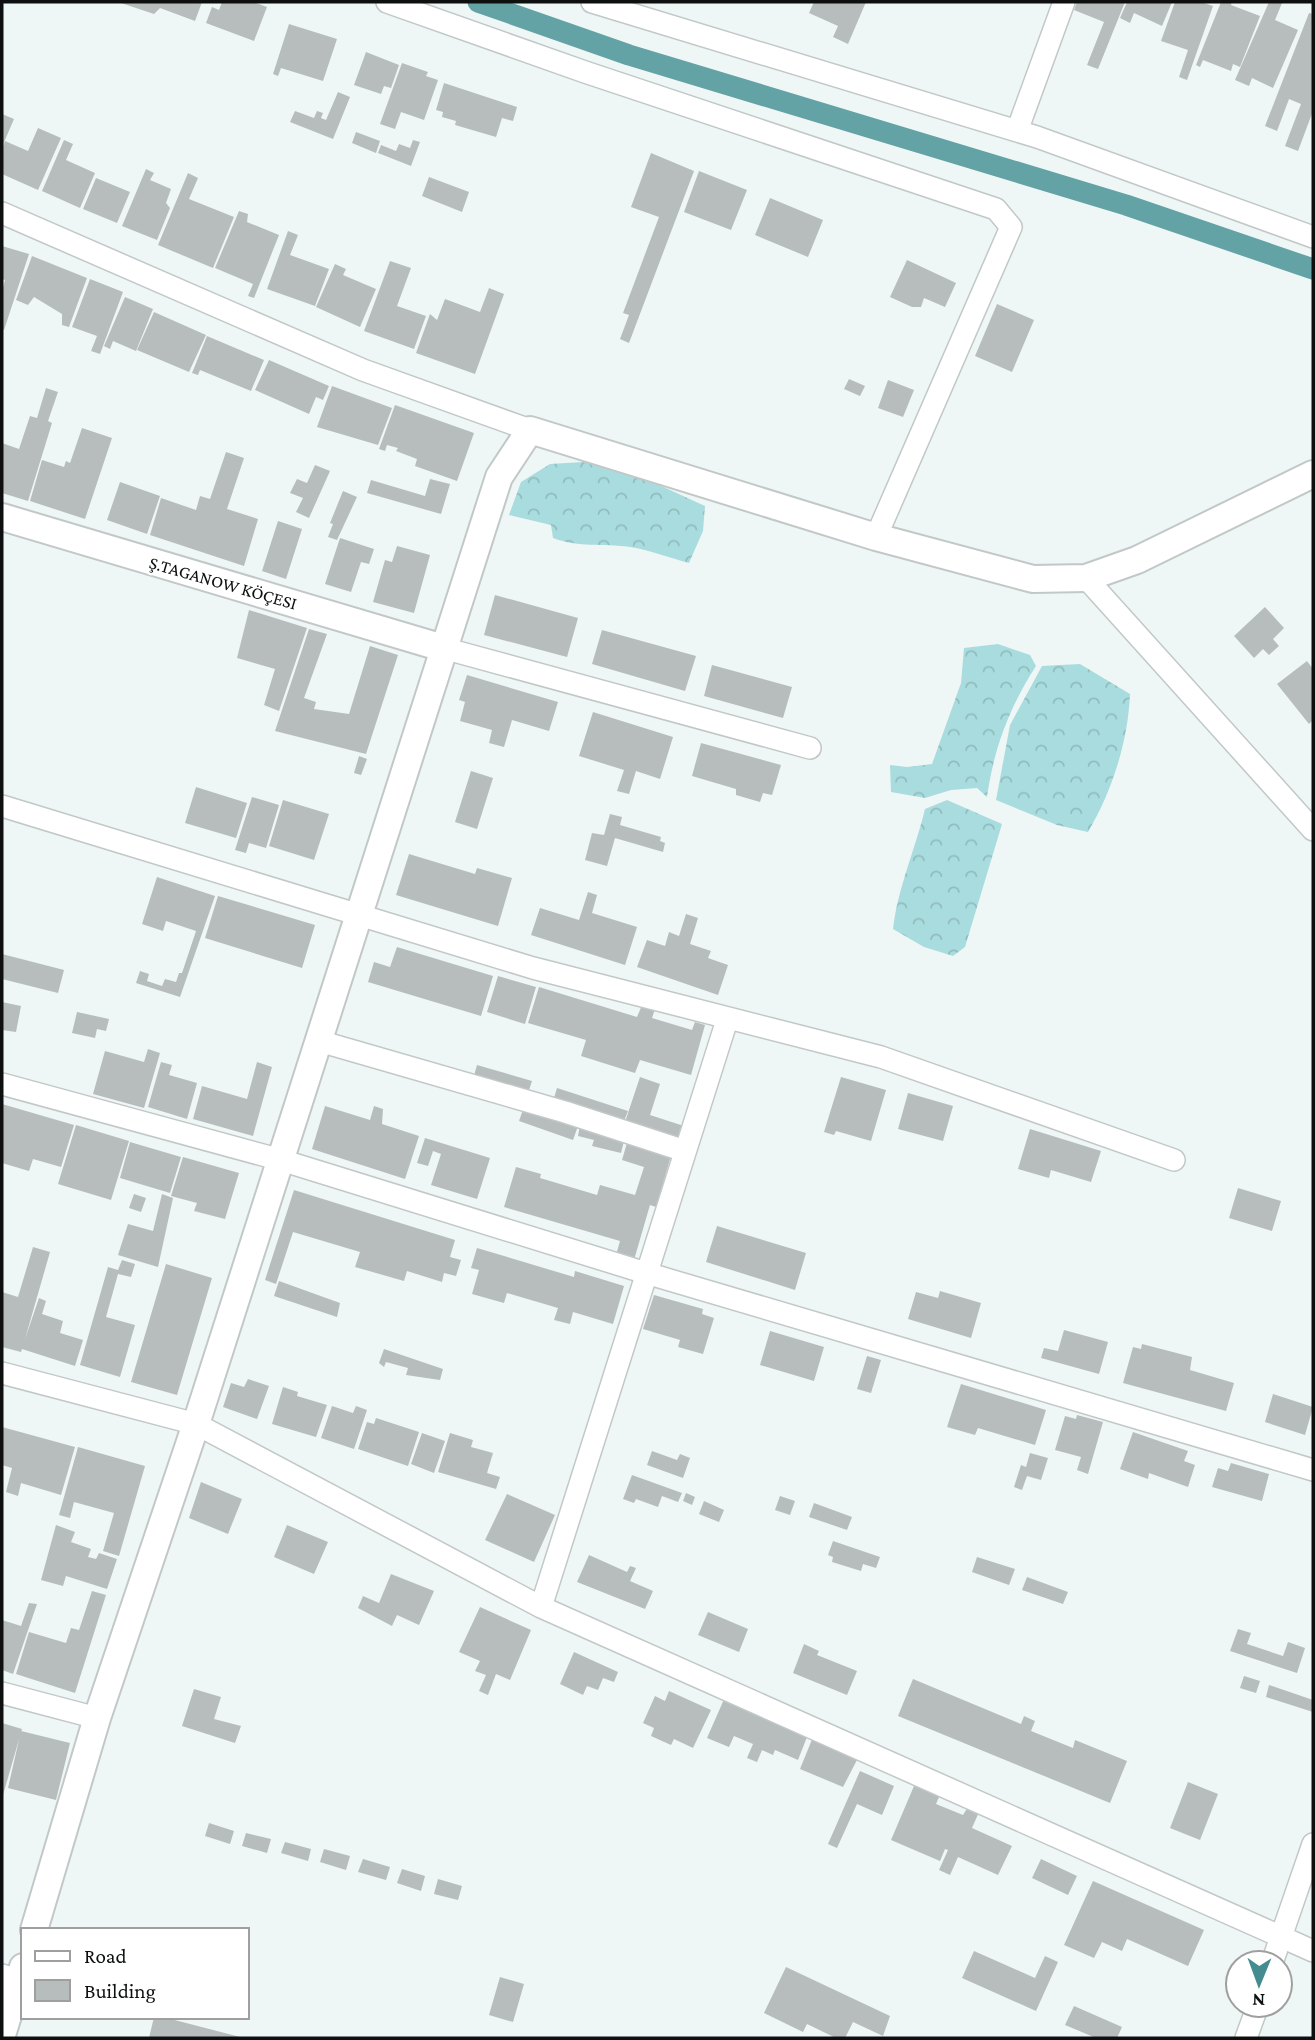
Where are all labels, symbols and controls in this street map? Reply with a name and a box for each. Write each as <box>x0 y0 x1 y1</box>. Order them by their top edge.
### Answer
street label: Ş.TAGANOW KÖÇESI <box>147 552 299 614</box>
legend <box>21 1928 248 2019</box>
text: Road <box>84 1944 127 1968</box>
north arrow <box>1224 1949 1294 2019</box>
text: Building <box>84 1979 156 2003</box>
text: N <box>1252 1990 1265 2011</box>

